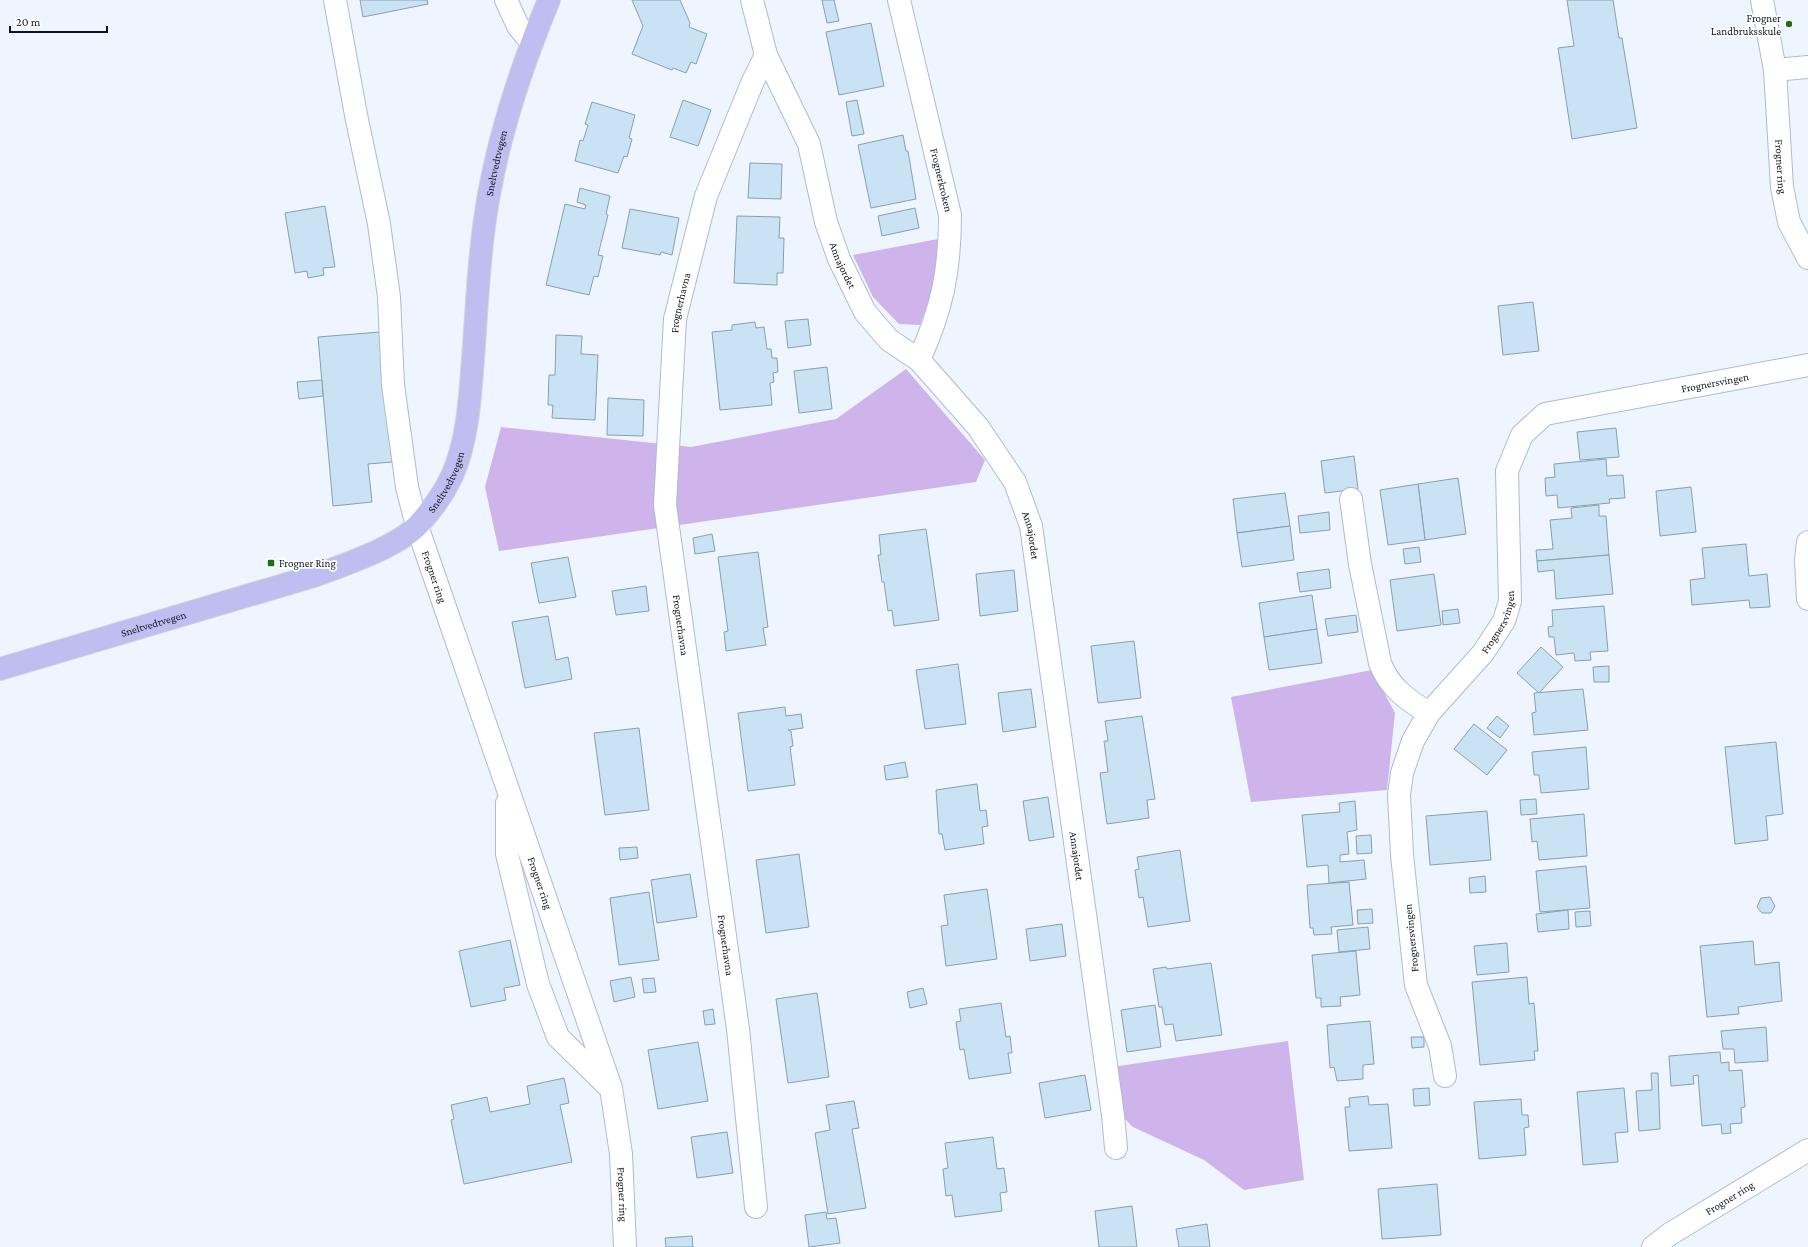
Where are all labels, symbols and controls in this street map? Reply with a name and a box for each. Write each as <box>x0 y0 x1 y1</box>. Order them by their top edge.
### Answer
scale bar <box>10 8 107 34</box>
place label: Frogner Landbruksskule <box>1711 12 1781 37</box>
text: 20 m <box>16 15 41 29</box>
marker: Frogner Landbruksskule <box>1784 19 1794 29</box>
street label: Sneltvedtvegen <box>483 129 509 197</box>
street label: Frogner ring <box>1773 139 1789 196</box>
street label: Frognerkroken <box>928 147 955 213</box>
street label: Annajordet <box>828 241 859 291</box>
street label: Frognerhavna <box>668 271 692 333</box>
street label: Frognersvingen <box>1680 370 1750 395</box>
street label: Sneltvedtvegen <box>425 450 466 515</box>
street label: Annajordet <box>1020 509 1042 561</box>
street label: Frogner ring <box>420 549 449 606</box>
place label: Frogner Ring <box>279 557 336 570</box>
marker: Frogner Ring <box>266 558 276 568</box>
street label: Frognersvingen <box>1478 590 1517 656</box>
street label: Frognerhavna <box>670 594 691 656</box>
street label: Sneltvedtvegen <box>119 608 188 639</box>
street label: Annajordet <box>1068 831 1086 881</box>
street label: Frogner ring <box>526 855 555 912</box>
street label: Frognersvingen <box>1401 903 1422 973</box>
street label: Frognerhavna <box>715 914 736 976</box>
street label: Frogner ring <box>615 1167 630 1223</box>
street label: Frogner ring <box>1703 1178 1757 1217</box>

